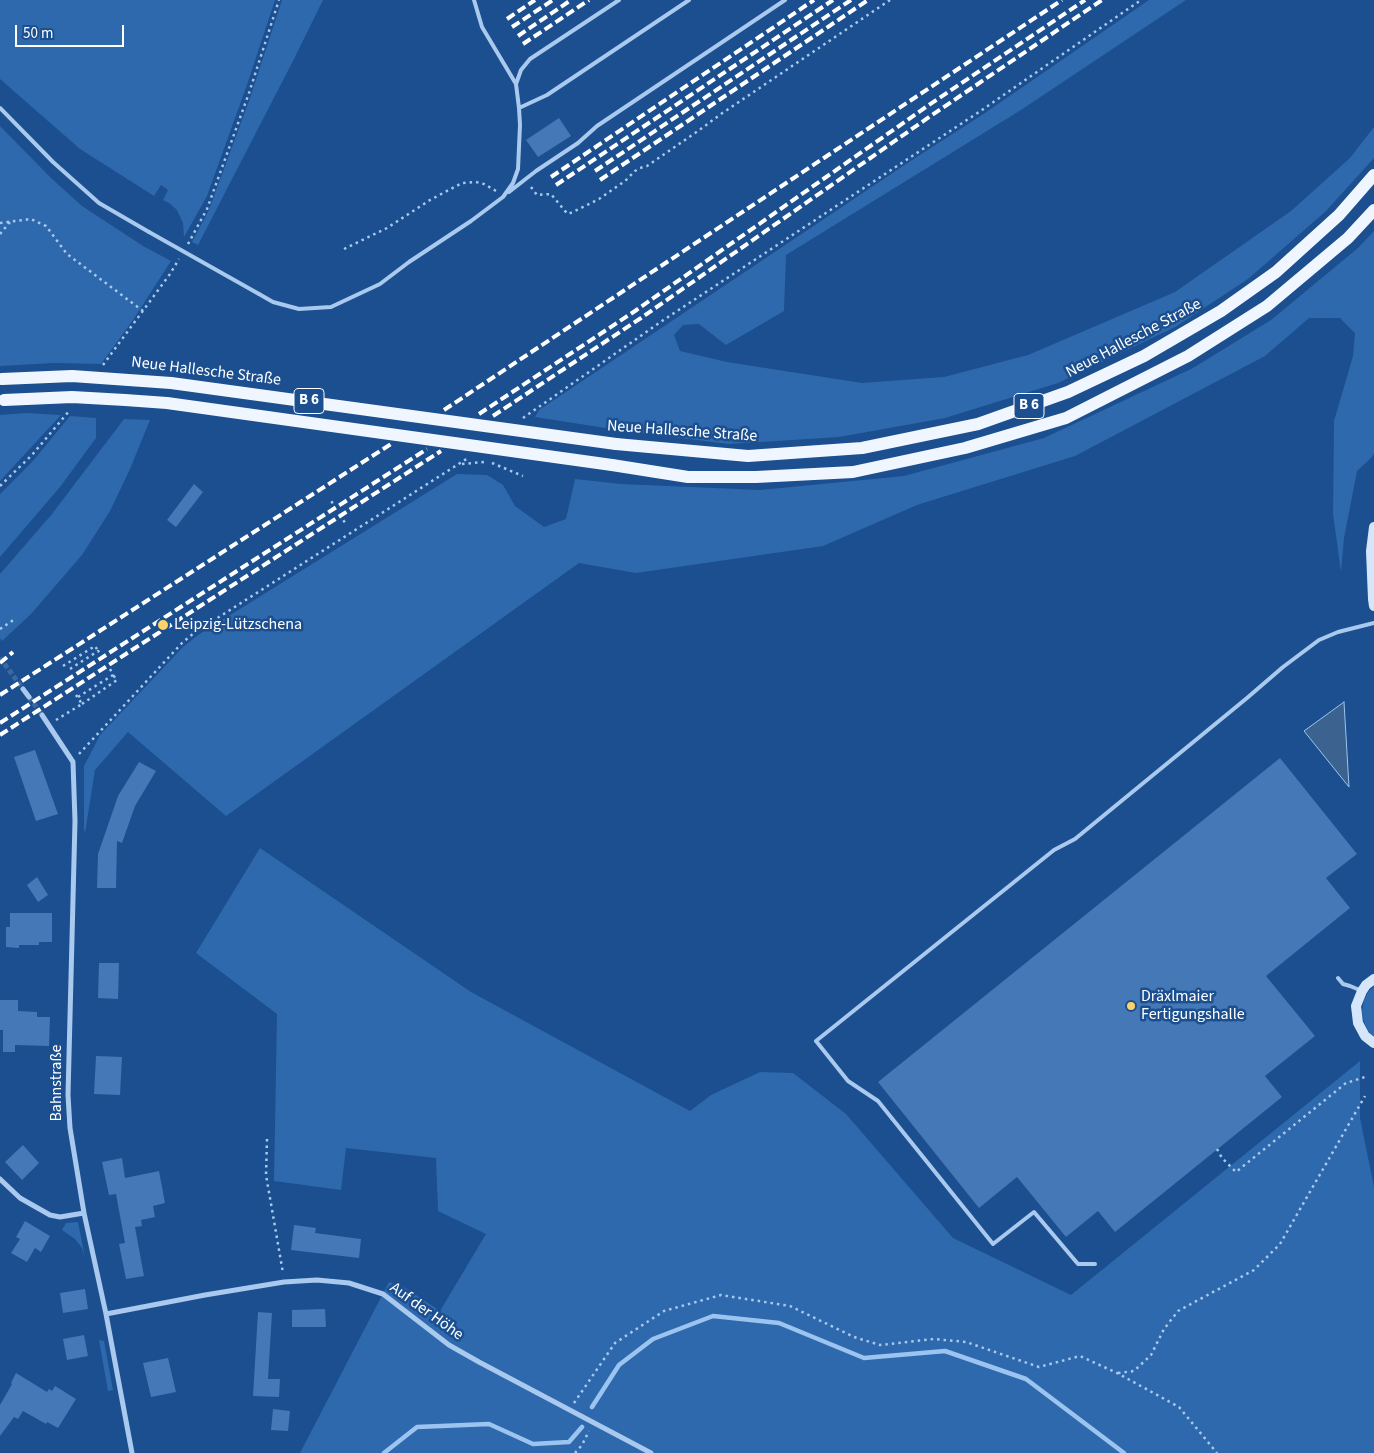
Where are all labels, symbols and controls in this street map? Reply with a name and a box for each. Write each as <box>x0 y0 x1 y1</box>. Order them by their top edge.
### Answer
scale bar <box>18 15 126 47</box>
text: 50 m <box>23 23 53 44</box>
street label: Neue Hallesche Straße <box>1063 295 1205 383</box>
street label: Neue Hallesche Straße <box>130 353 282 391</box>
road number: B 6 <box>294 388 324 414</box>
road number: B 6 <box>1014 394 1044 418</box>
street label: Neue Hallesche Straße <box>606 417 758 447</box>
place label: Leipzig-Lützschena <box>174 615 302 635</box>
marker: Leipzig-Lützschena <box>156 618 170 632</box>
place label: Dräxlmaier Fertigungshalle <box>1141 987 1245 1025</box>
marker: Dräxlmaier Fertigungshalle <box>1125 1000 1137 1012</box>
street label: Bahnstraße <box>47 1044 67 1122</box>
street label: Auf der Höhe <box>385 1279 467 1345</box>

